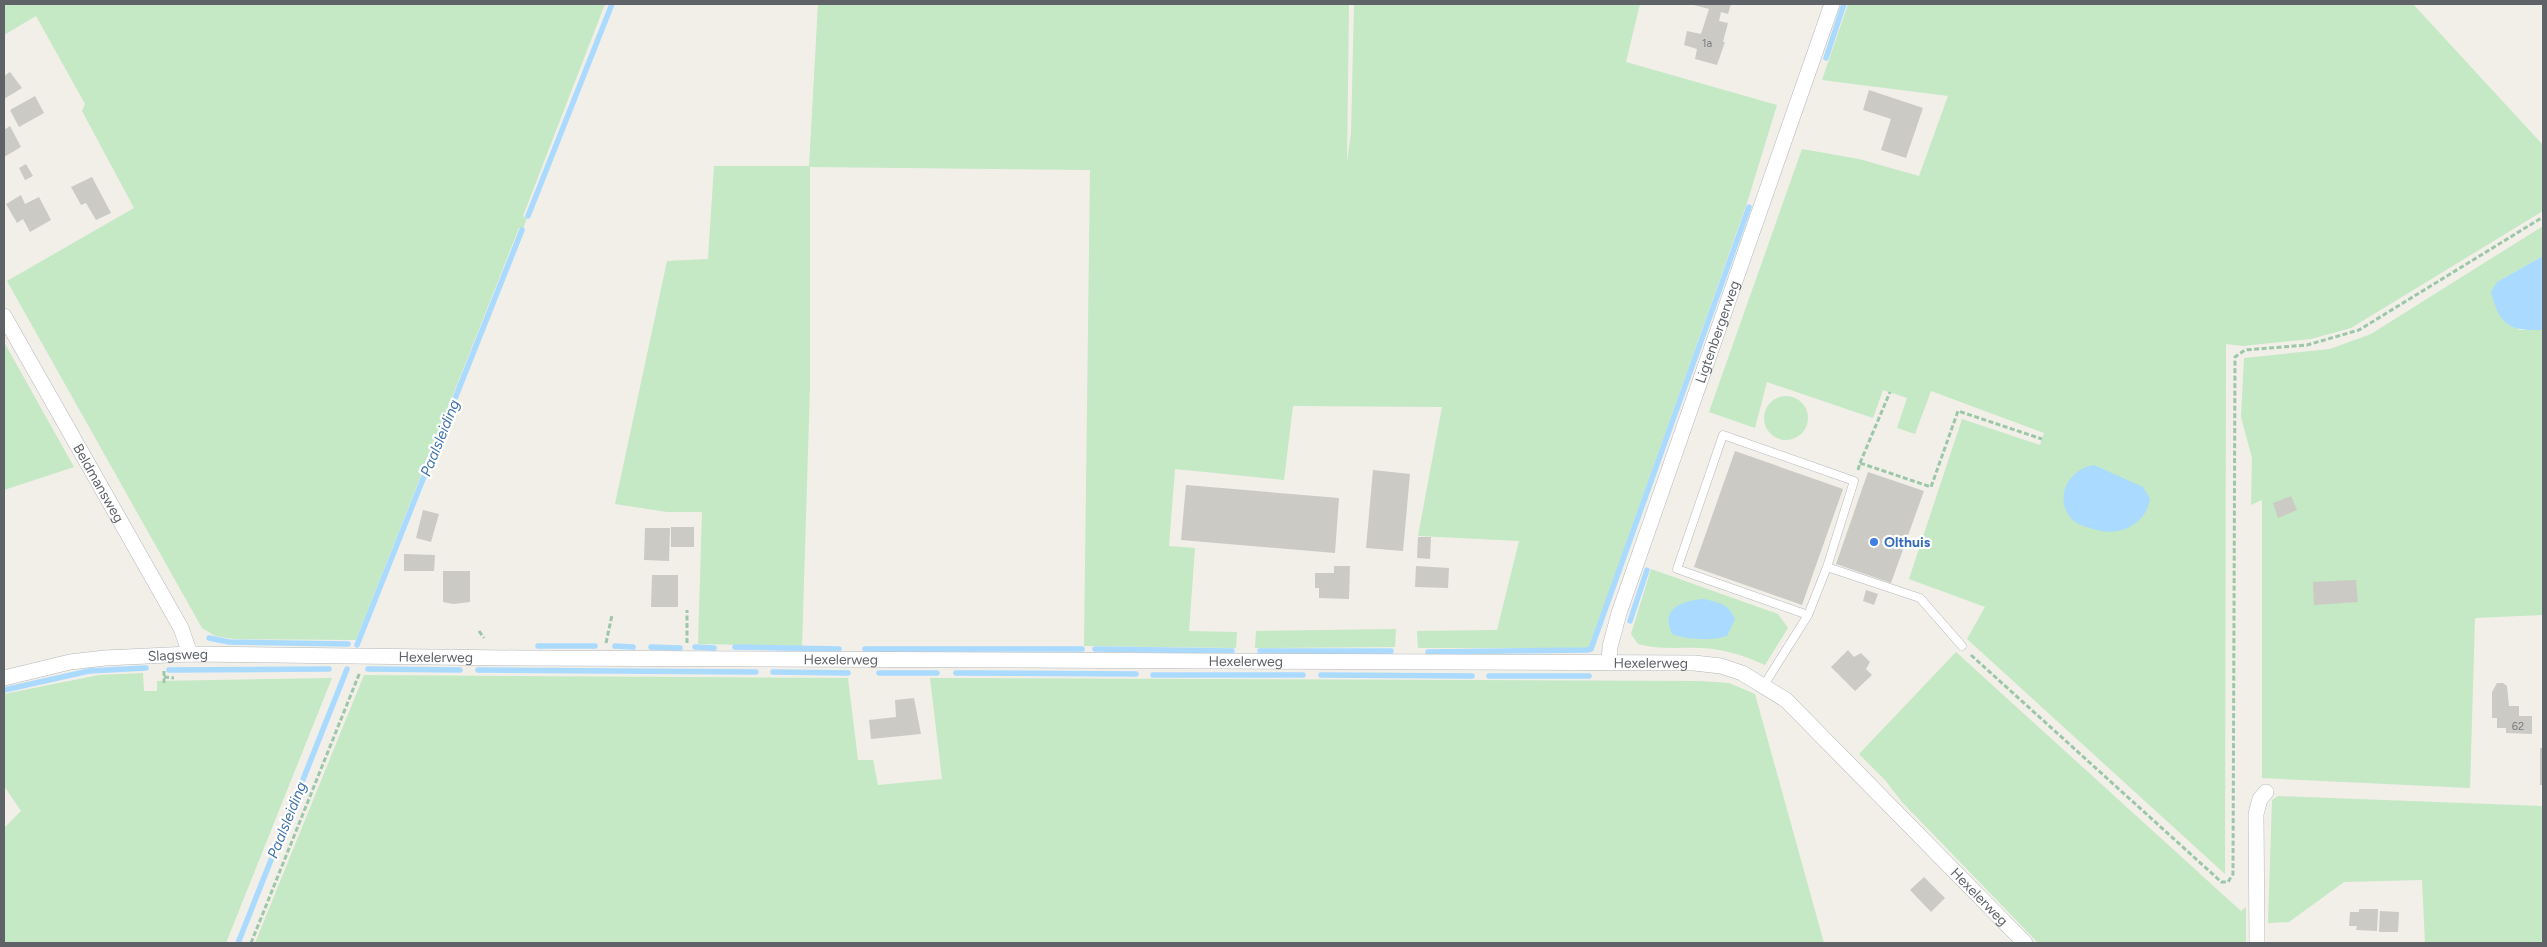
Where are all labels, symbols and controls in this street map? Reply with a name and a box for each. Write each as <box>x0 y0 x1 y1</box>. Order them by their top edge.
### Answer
house number: 1a <box>1702 37 1712 50</box>
street label: Ligtenbergerweg <box>1692 279 1744 386</box>
water label: Paalsleiding <box>416 397 464 479</box>
street label: Beldmansweg <box>69 441 127 526</box>
place label: Olthuis <box>1884 534 1931 551</box>
marker: Olthuis <box>1868 536 1880 548</box>
street label: Slagsweg <box>147 646 208 665</box>
street label: Hexelerweg <box>398 649 473 666</box>
street label: Hexelerweg <box>803 651 878 669</box>
street label: Hexelerweg <box>1208 653 1283 670</box>
street label: Hexelerweg <box>1613 655 1688 672</box>
house number: 62 <box>2512 720 2524 733</box>
water label: Paalsleiding <box>263 779 311 861</box>
street label: Hexelerweg <box>1947 864 2011 930</box>

